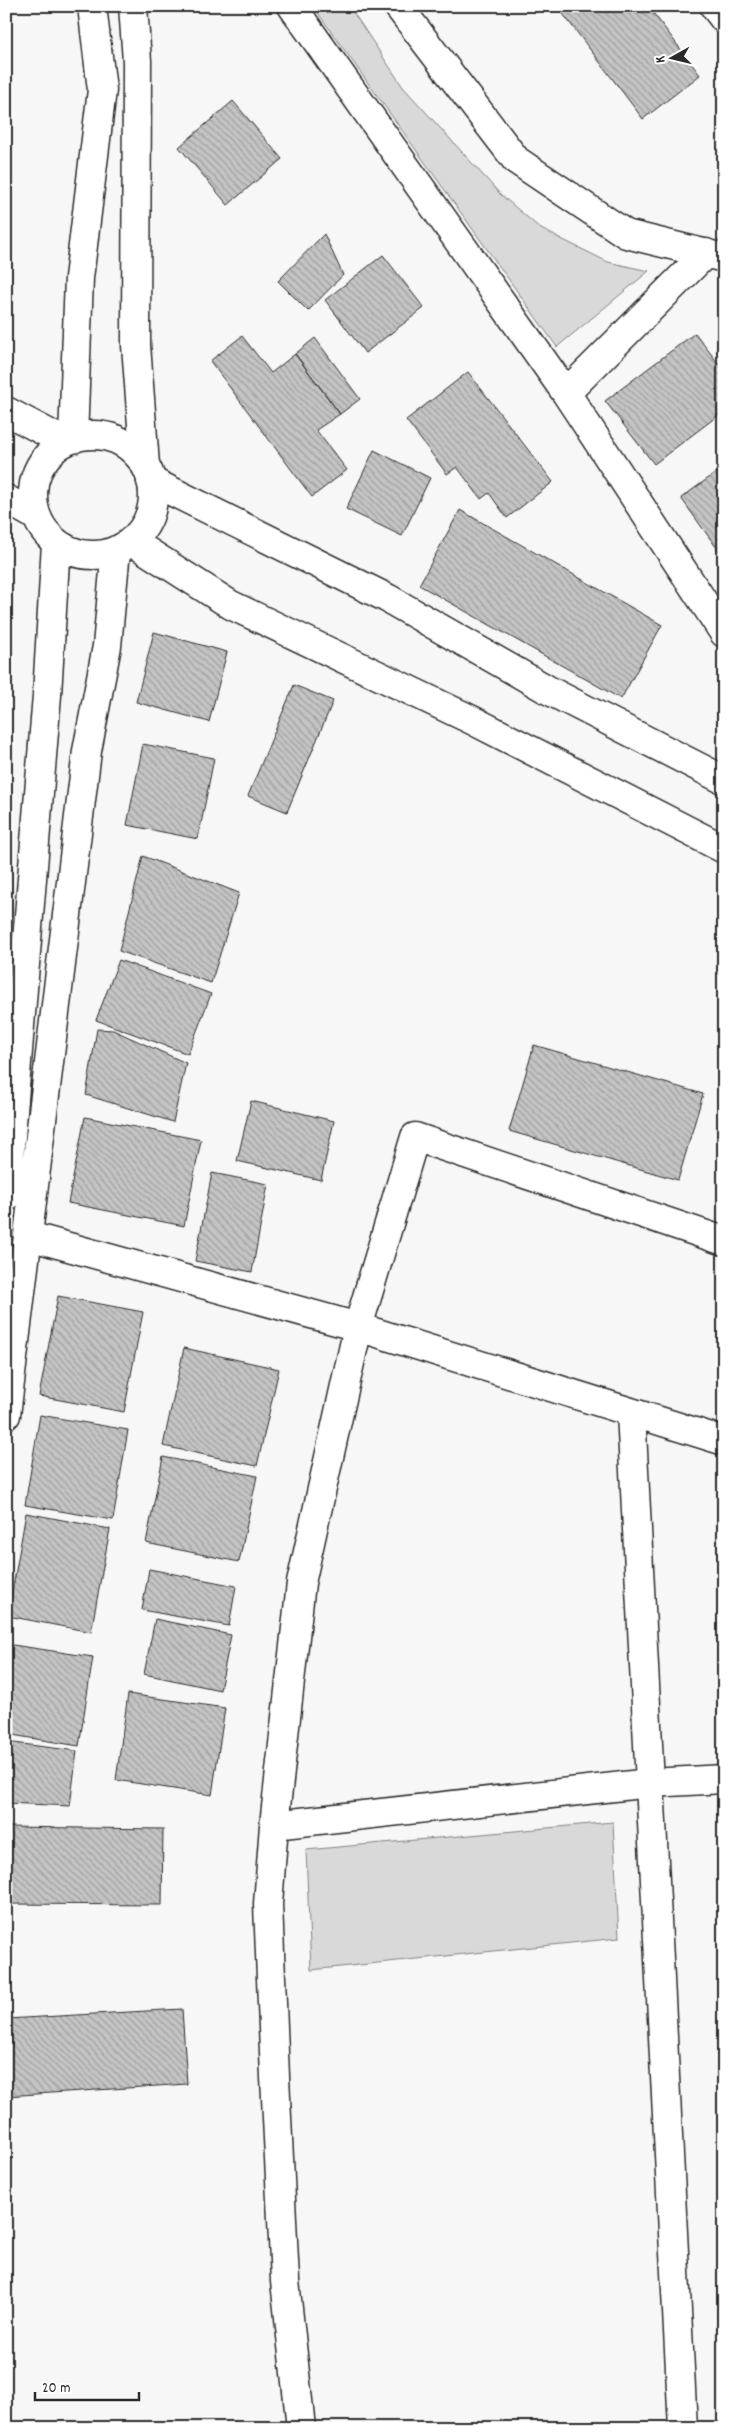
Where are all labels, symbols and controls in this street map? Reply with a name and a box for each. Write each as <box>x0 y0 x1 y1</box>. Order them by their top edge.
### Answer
north arrow <box>648 32 698 82</box>
text: K <box>651 54 671 64</box>
scale bar <box>35 2369 139 2401</box>
text: 20 m <box>42 2378 70 2400</box>

